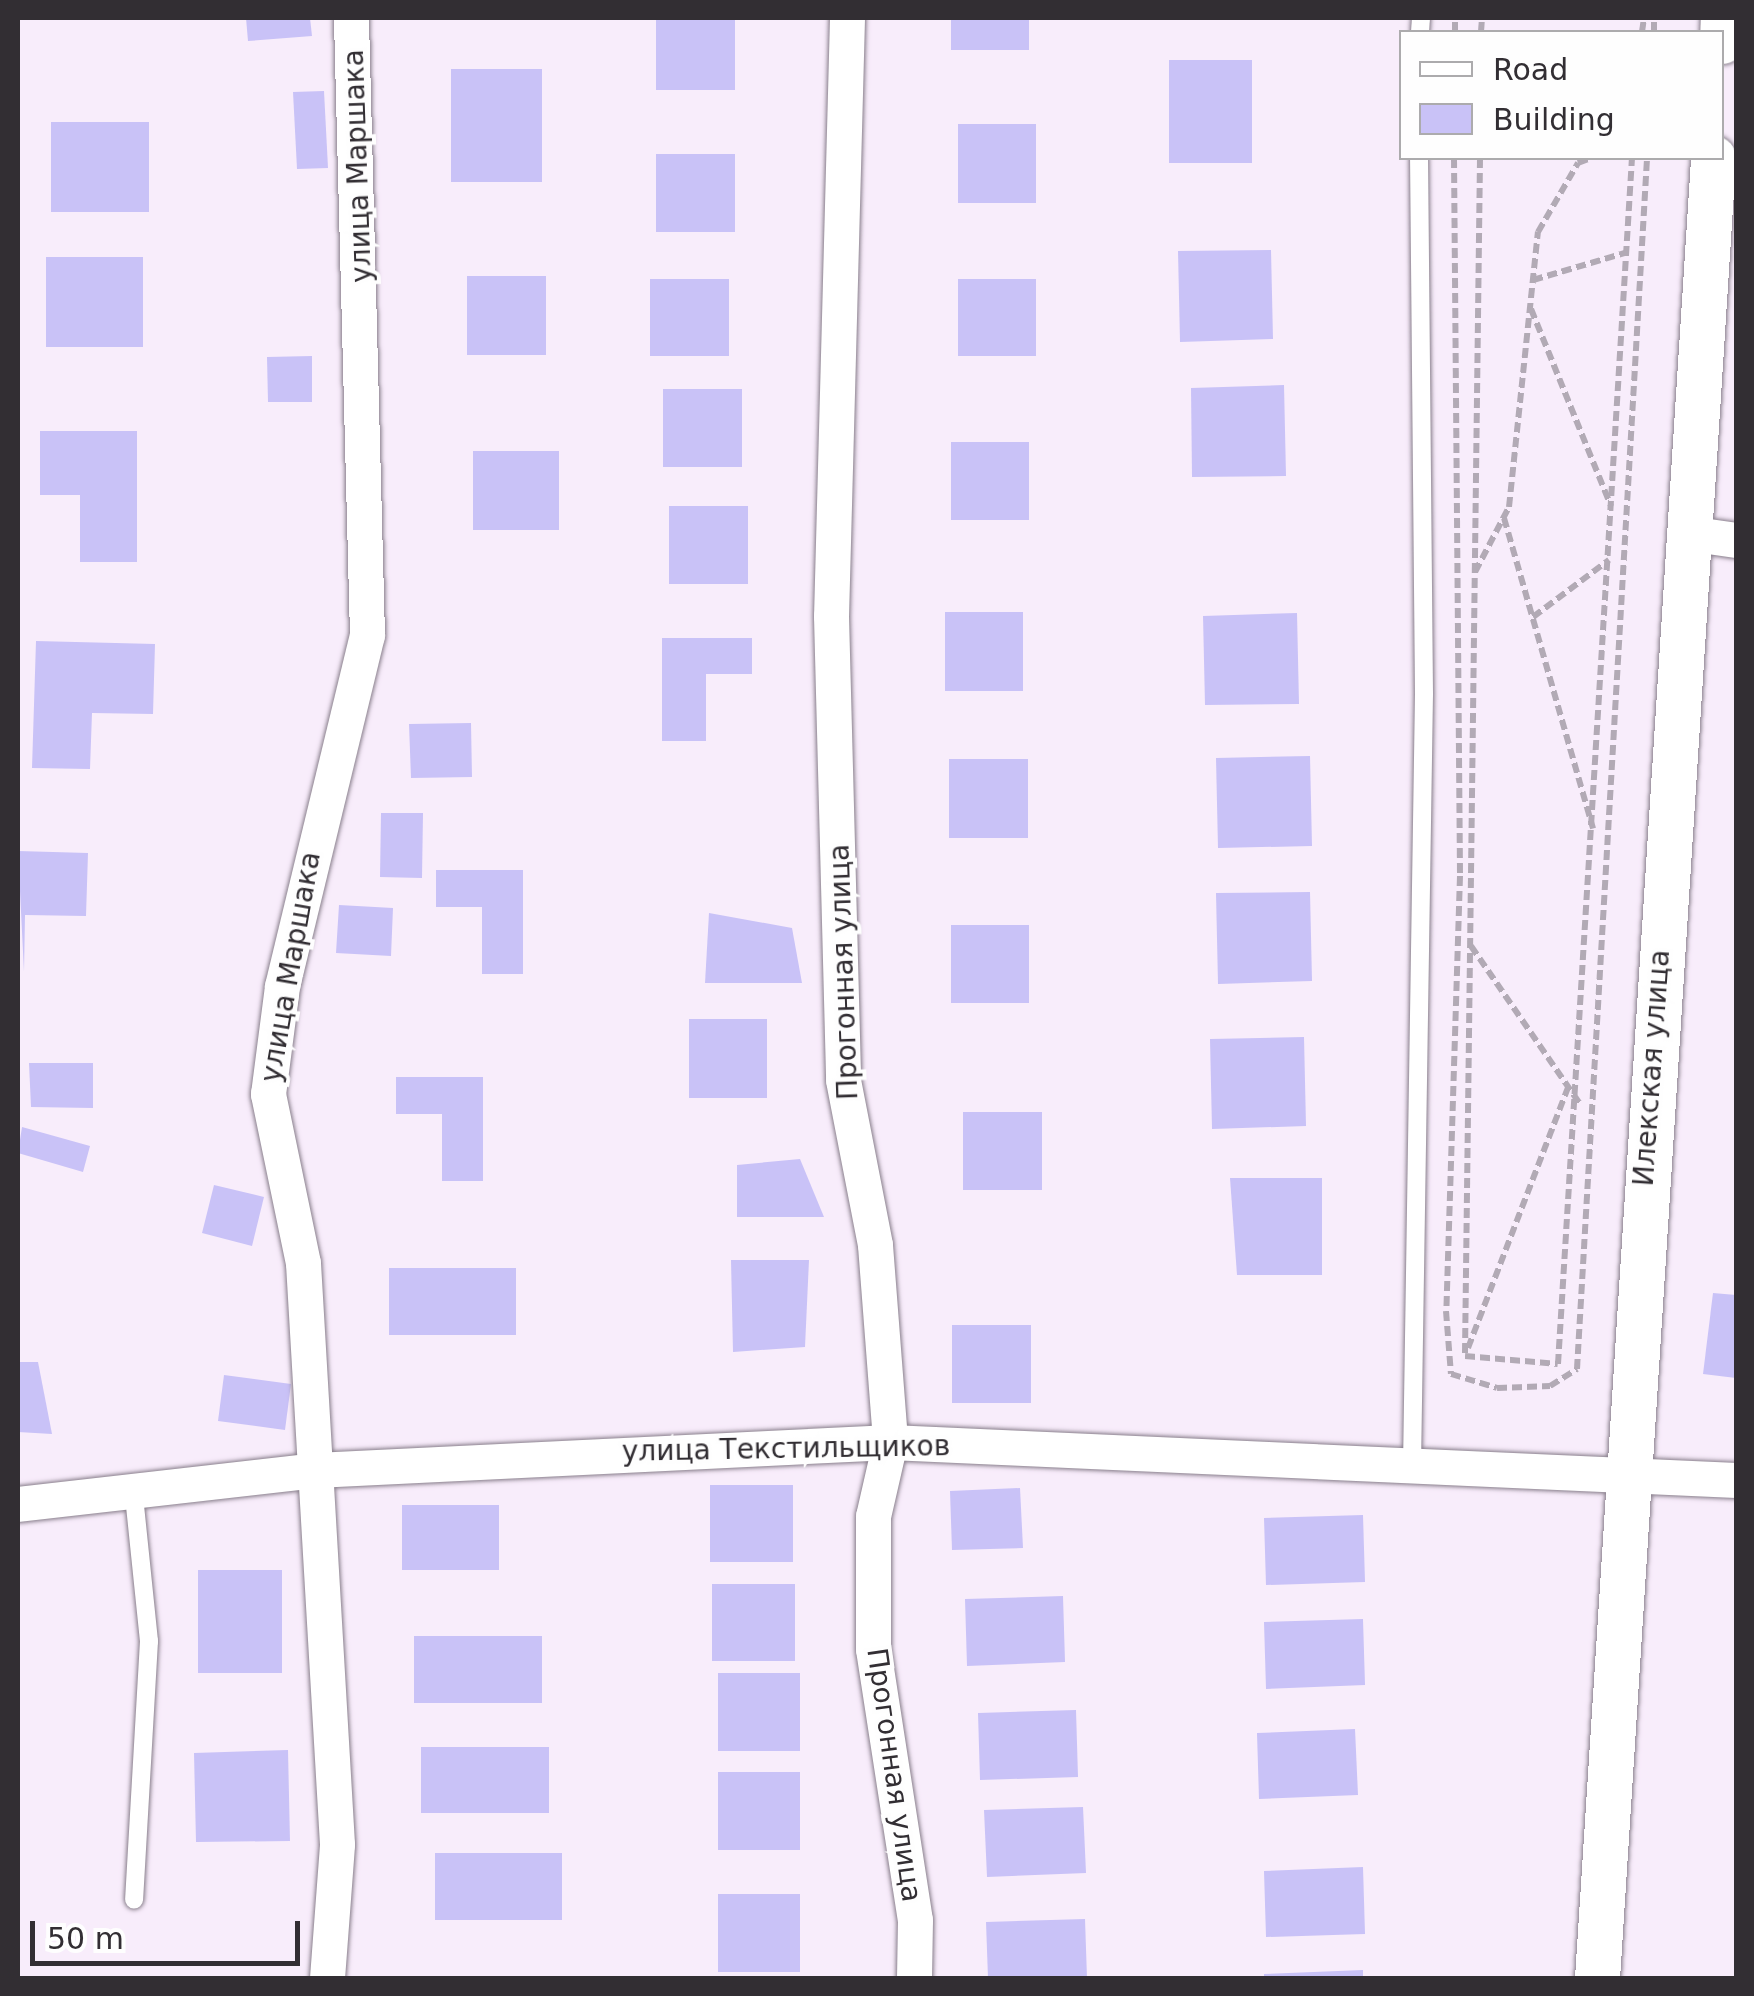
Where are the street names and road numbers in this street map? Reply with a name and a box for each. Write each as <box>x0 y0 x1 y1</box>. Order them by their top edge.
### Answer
street label: улица Маршака <box>337 49 379 283</box>
street label: Прогонная улица <box>823 843 865 1101</box>
street label: улица Маршака <box>254 849 328 1085</box>
street label: Илекская улица <box>1627 949 1677 1187</box>
street label: улица Текстильщиков <box>622 1429 950 1469</box>
street label: Прогонная улица <box>860 1646 928 1904</box>

